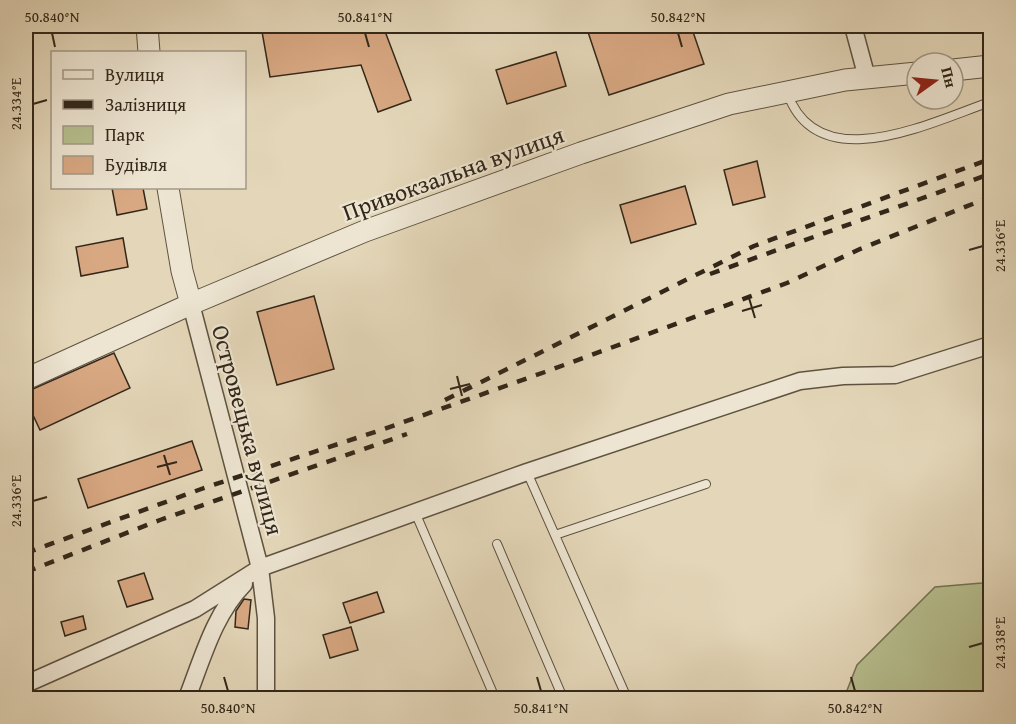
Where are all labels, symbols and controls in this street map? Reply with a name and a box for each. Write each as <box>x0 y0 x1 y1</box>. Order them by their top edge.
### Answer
text: 50.840°N <box>25 6 80 27</box>
text: 50.841°N <box>338 6 393 27</box>
text: 50.842°N <box>651 6 706 27</box>
legend <box>51 51 246 189</box>
north arrow <box>905 51 965 111</box>
text: Вулиця <box>105 61 164 88</box>
text: Пн <box>935 64 964 90</box>
text: 24.334°E <box>5 77 26 130</box>
text: Залізниця <box>105 91 186 118</box>
street label: Привокзальна вулиця <box>337 117 569 229</box>
text: Парк <box>105 121 145 148</box>
text: Будівля <box>105 151 167 178</box>
text: 24.336°E <box>989 219 1010 272</box>
street label: Островецька вулиця <box>203 321 293 539</box>
text: 24.336°E <box>5 474 26 527</box>
text: 24.338°E <box>989 616 1010 669</box>
text: 50.840°N <box>201 697 256 718</box>
text: 50.841°N <box>514 697 569 718</box>
text: 50.842°N <box>828 697 883 718</box>

